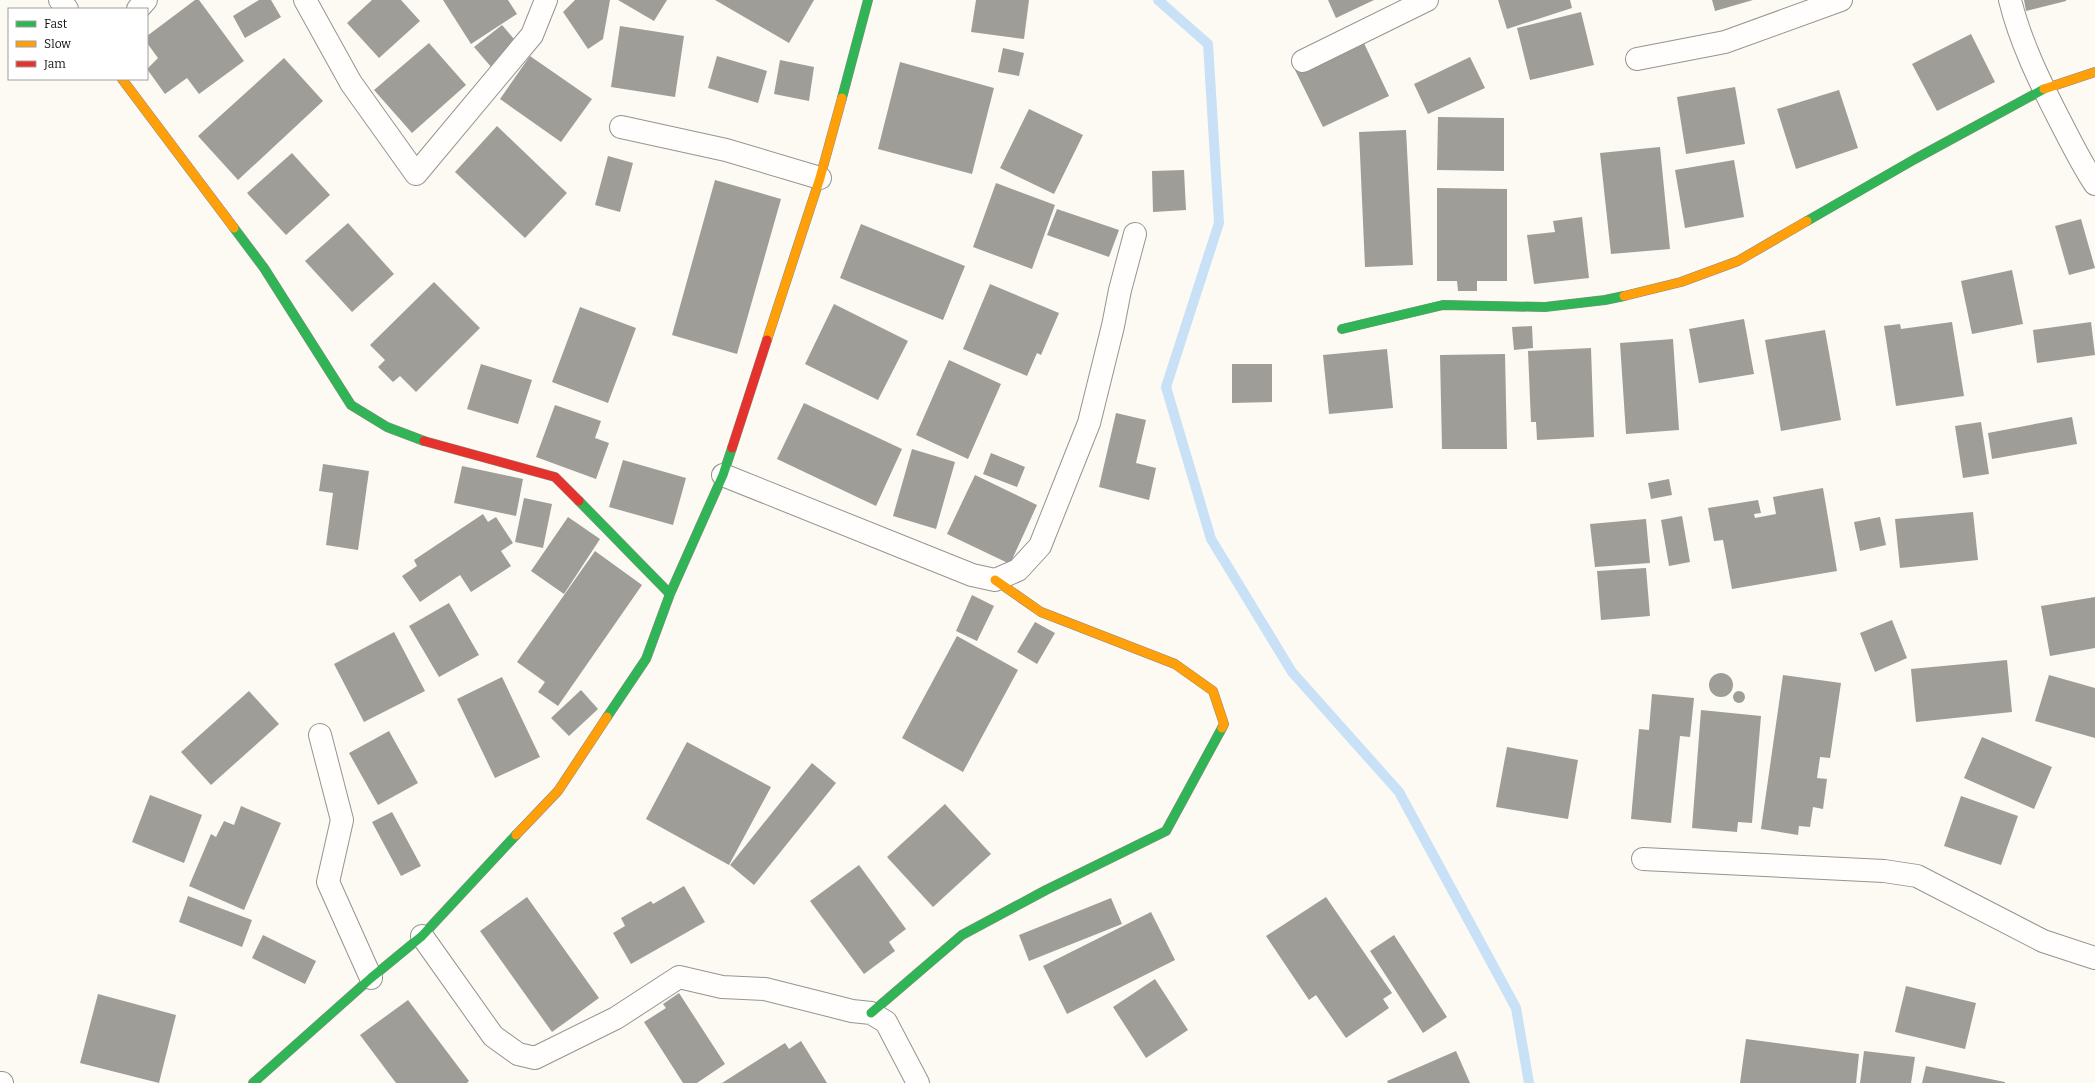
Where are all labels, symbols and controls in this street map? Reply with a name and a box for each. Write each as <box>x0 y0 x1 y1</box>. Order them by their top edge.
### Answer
legend <box>8 8 148 80</box>
text: Fast <box>44 17 68 31</box>
text: Slow <box>44 37 71 51</box>
text: Jam <box>43 57 66 71</box>

